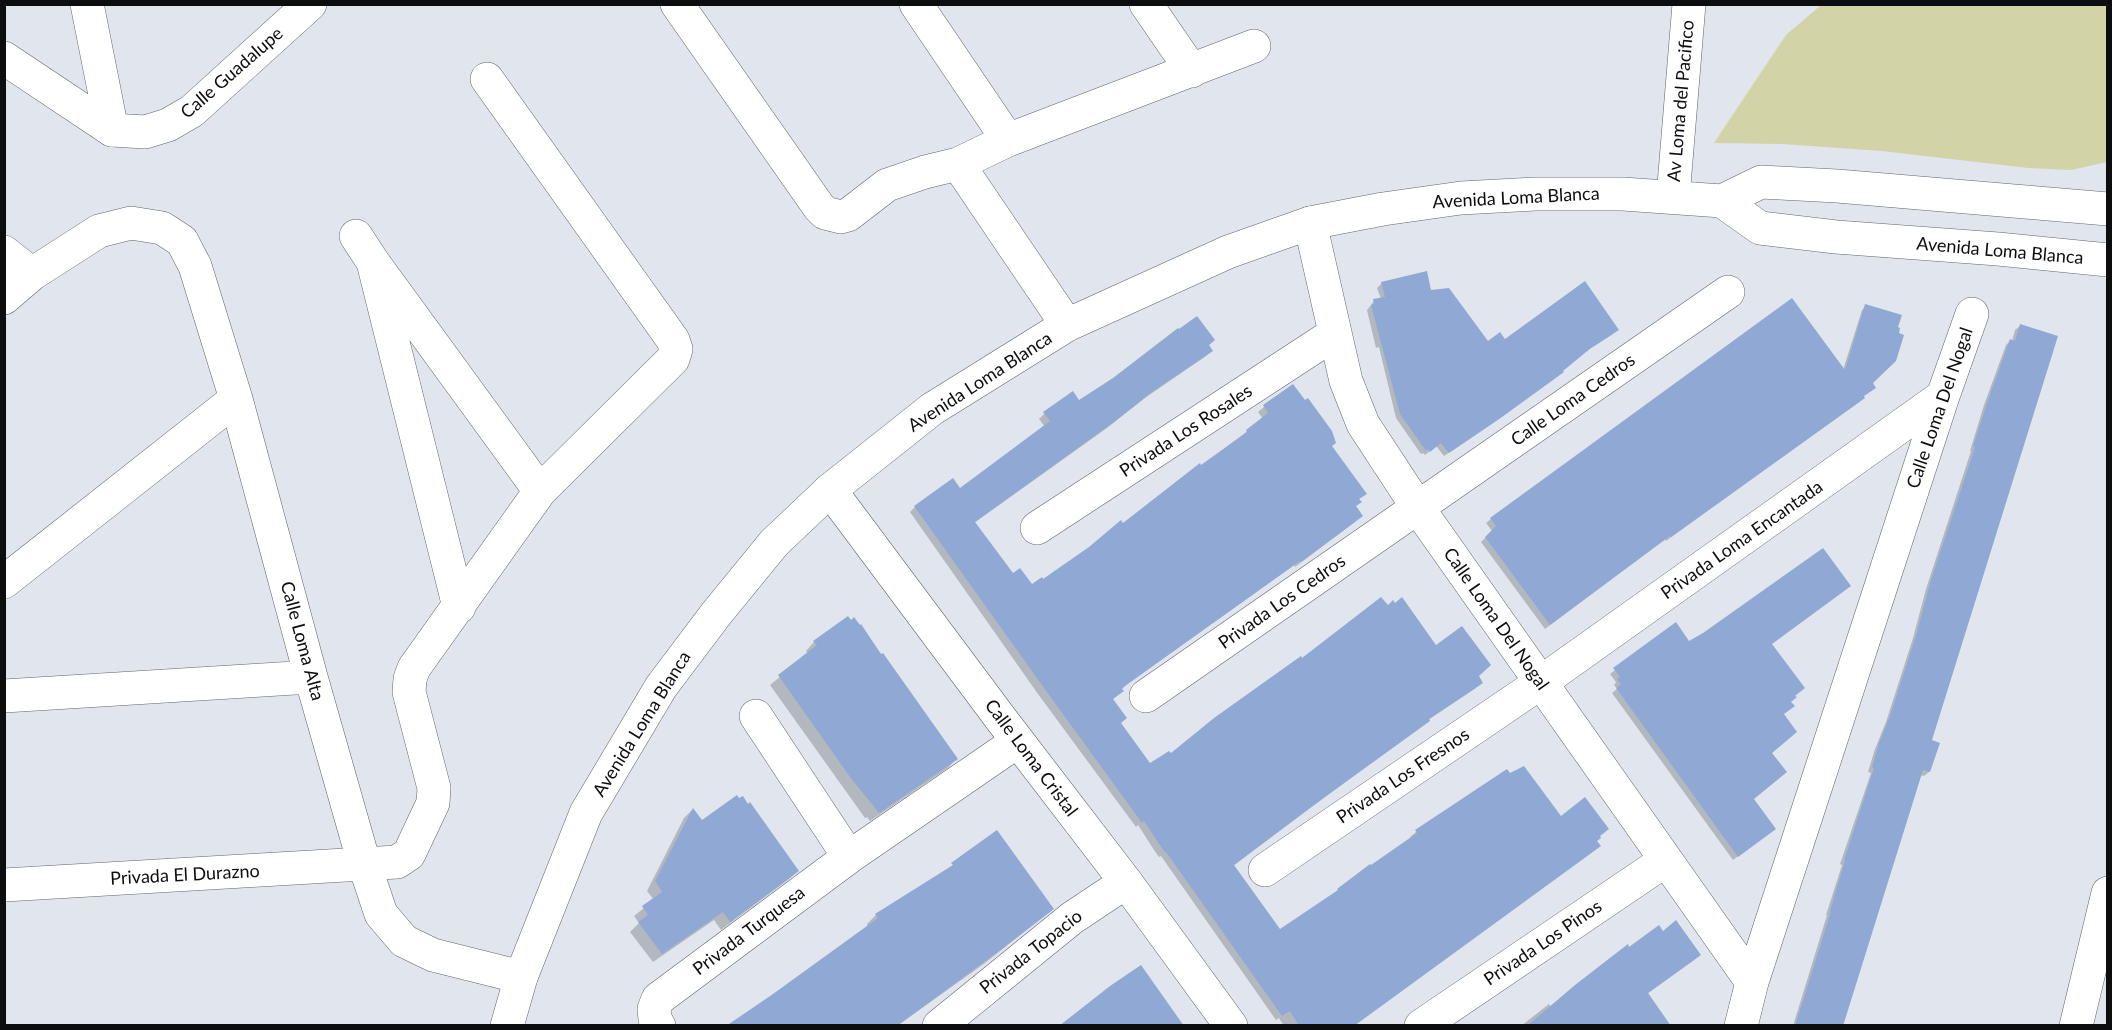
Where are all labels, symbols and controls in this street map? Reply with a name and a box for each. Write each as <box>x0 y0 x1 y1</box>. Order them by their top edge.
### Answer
street label: Av Loma del Pacifico <box>1663 19 1699 183</box>
street label: Calle Guadalupe <box>176 23 288 123</box>
street label: Avenida Loma Blanca <box>1432 183 1600 213</box>
street label: Avenida Loma Blanca <box>1916 233 2084 269</box>
street label: Calle Loma Del Nogal <box>1902 325 1978 491</box>
street label: Avenida Loma Blanca <box>904 327 1056 437</box>
street label: Calle Loma Cedros <box>1507 349 1639 451</box>
street label: Privada Los Rosales <box>1116 380 1256 482</box>
street label: Privada Loma Encantada <box>1657 476 1827 604</box>
street label: Calle Loma Del Nogal <box>1439 544 1553 694</box>
street label: Privada Los Cedros <box>1214 550 1350 654</box>
street label: Calle Loma Alta <box>276 579 328 703</box>
street label: Avenida Loma Blanca <box>588 647 696 801</box>
street label: Calle Loma Cristal <box>980 695 1082 821</box>
street label: Privada Los Fresnos <box>1333 724 1473 828</box>
street label: Privada El Durazno <box>110 860 260 890</box>
street label: Privada Turquesa <box>689 882 809 980</box>
street label: Privada Los Pinos <box>1480 896 1606 990</box>
street label: Privada Topacio <box>976 905 1086 999</box>

